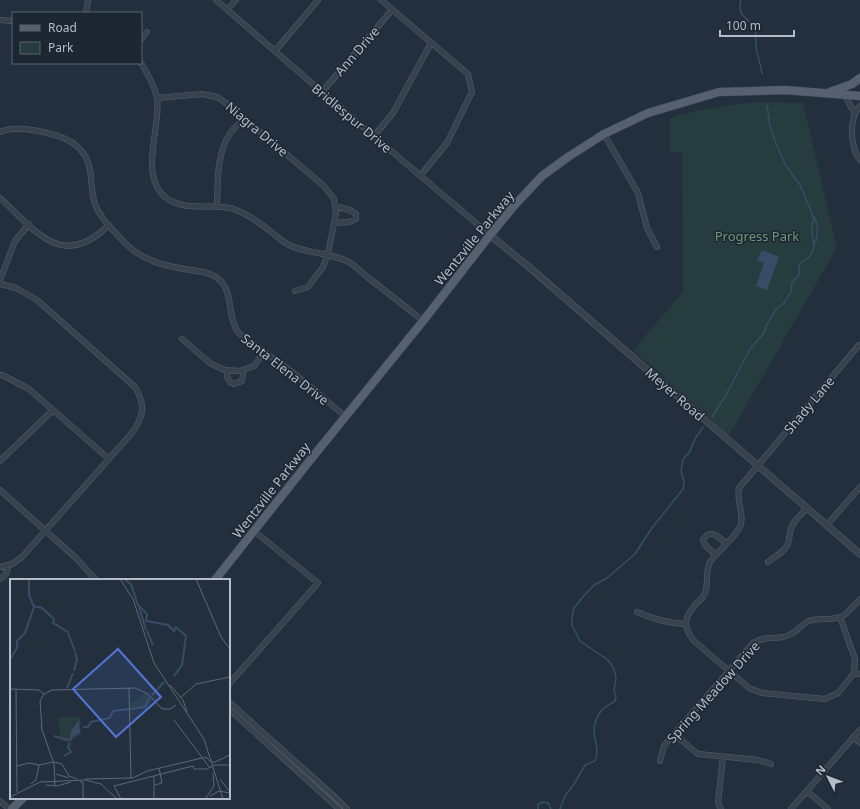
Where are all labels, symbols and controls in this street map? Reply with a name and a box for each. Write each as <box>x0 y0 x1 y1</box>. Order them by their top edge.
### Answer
legend <box>12 12 142 64</box>
scale bar <box>720 12 794 38</box>
text: 100 m <box>726 17 761 34</box>
text: Road <box>48 19 77 36</box>
street label: Ann Drive <box>331 22 383 80</box>
text: Park <box>48 39 74 56</box>
street label: Bridlespur Drive <box>308 79 396 157</box>
street label: Niagra Drive <box>222 98 292 160</box>
street label: Wentzville Parkway <box>430 187 518 289</box>
park label: Progress Park <box>715 227 799 245</box>
street label: Santa Elena Drive <box>237 329 333 409</box>
street label: Meyer Road <box>642 363 708 425</box>
street label: Shady Lane <box>780 372 838 438</box>
street label: Wentzville Parkway <box>228 438 314 542</box>
inset map <box>10 579 230 799</box>
street label: Spring Meadow Drive <box>662 637 764 747</box>
north arrow <box>808 757 848 797</box>
text: N <box>812 762 829 778</box>

